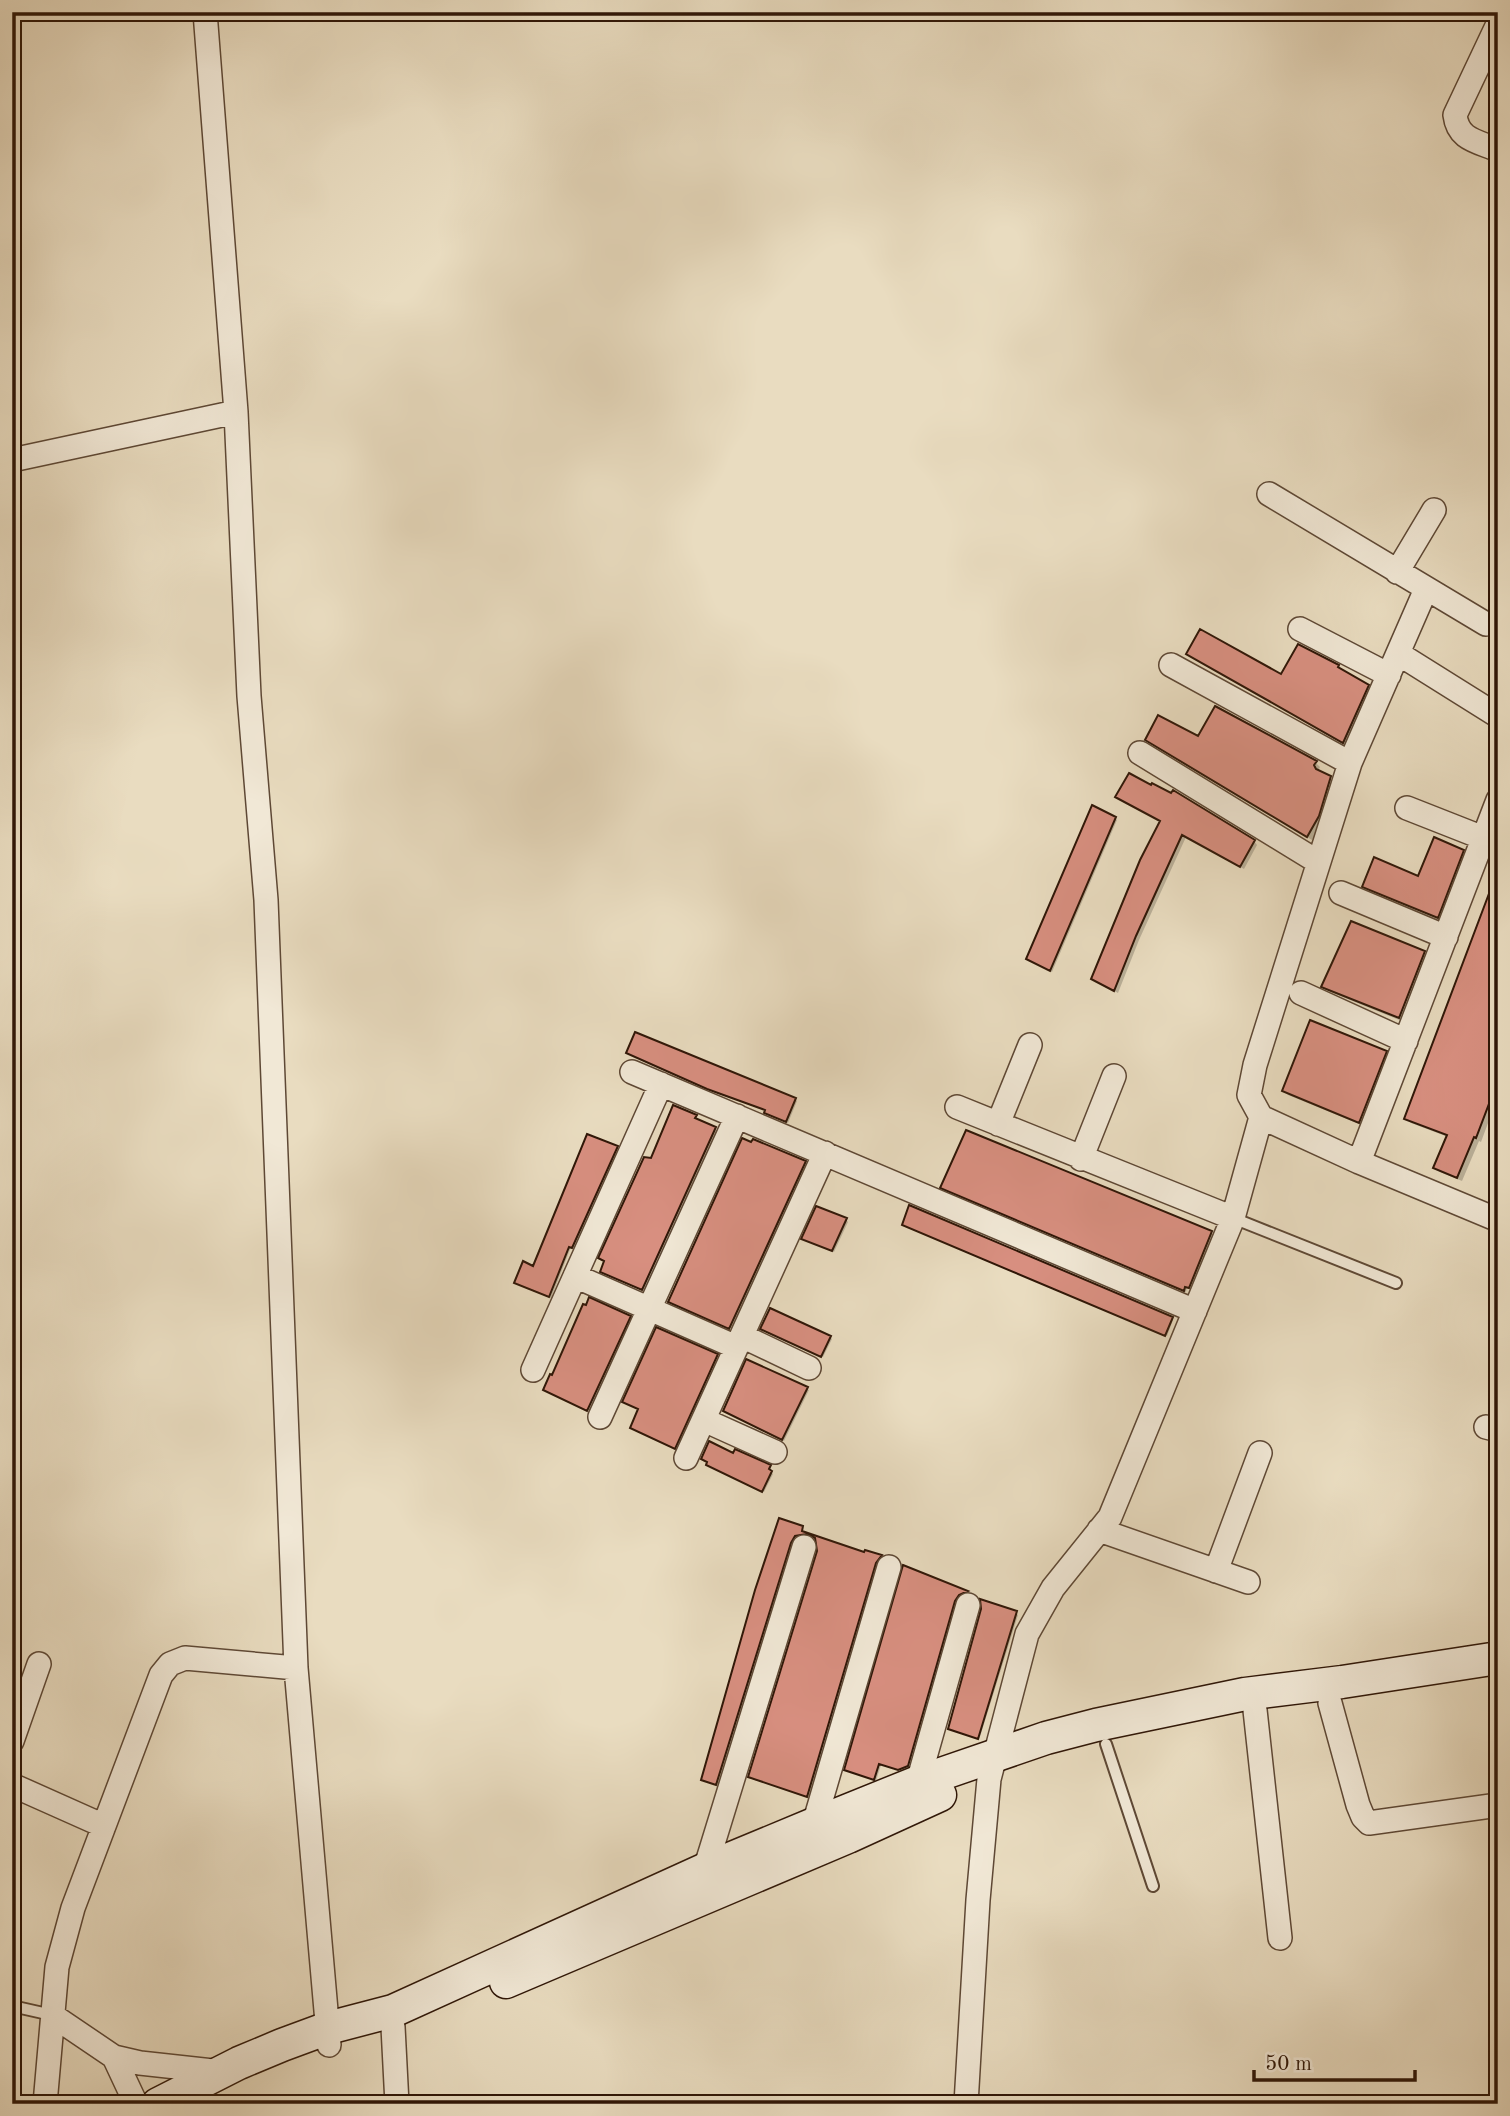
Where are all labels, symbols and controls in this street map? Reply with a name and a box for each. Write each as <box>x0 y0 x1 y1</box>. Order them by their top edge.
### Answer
scale bar <box>1254 2039 1416 2083</box>
text: 50 m <box>1265 2054 1312 2075</box>

